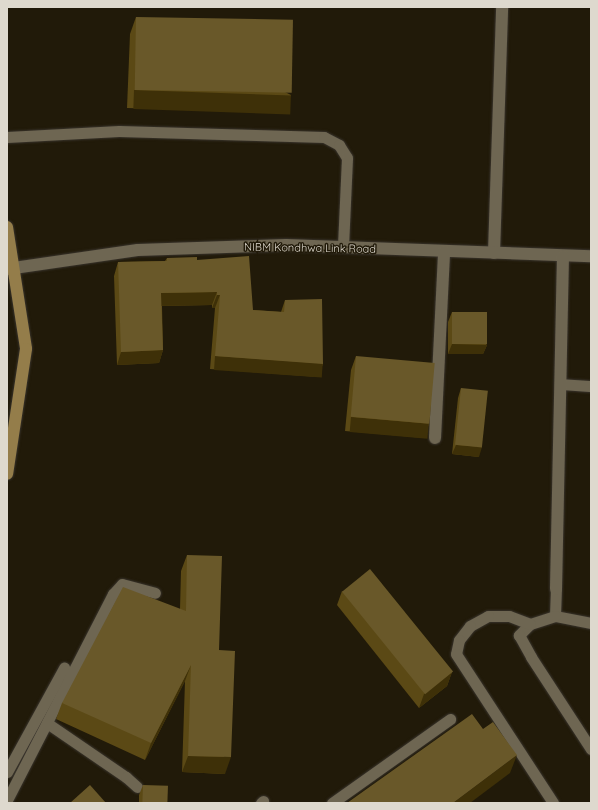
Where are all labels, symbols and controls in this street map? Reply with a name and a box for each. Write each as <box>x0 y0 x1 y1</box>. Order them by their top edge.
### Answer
street label: NIBM Kondhwa Link Road <box>244 240 376 256</box>

